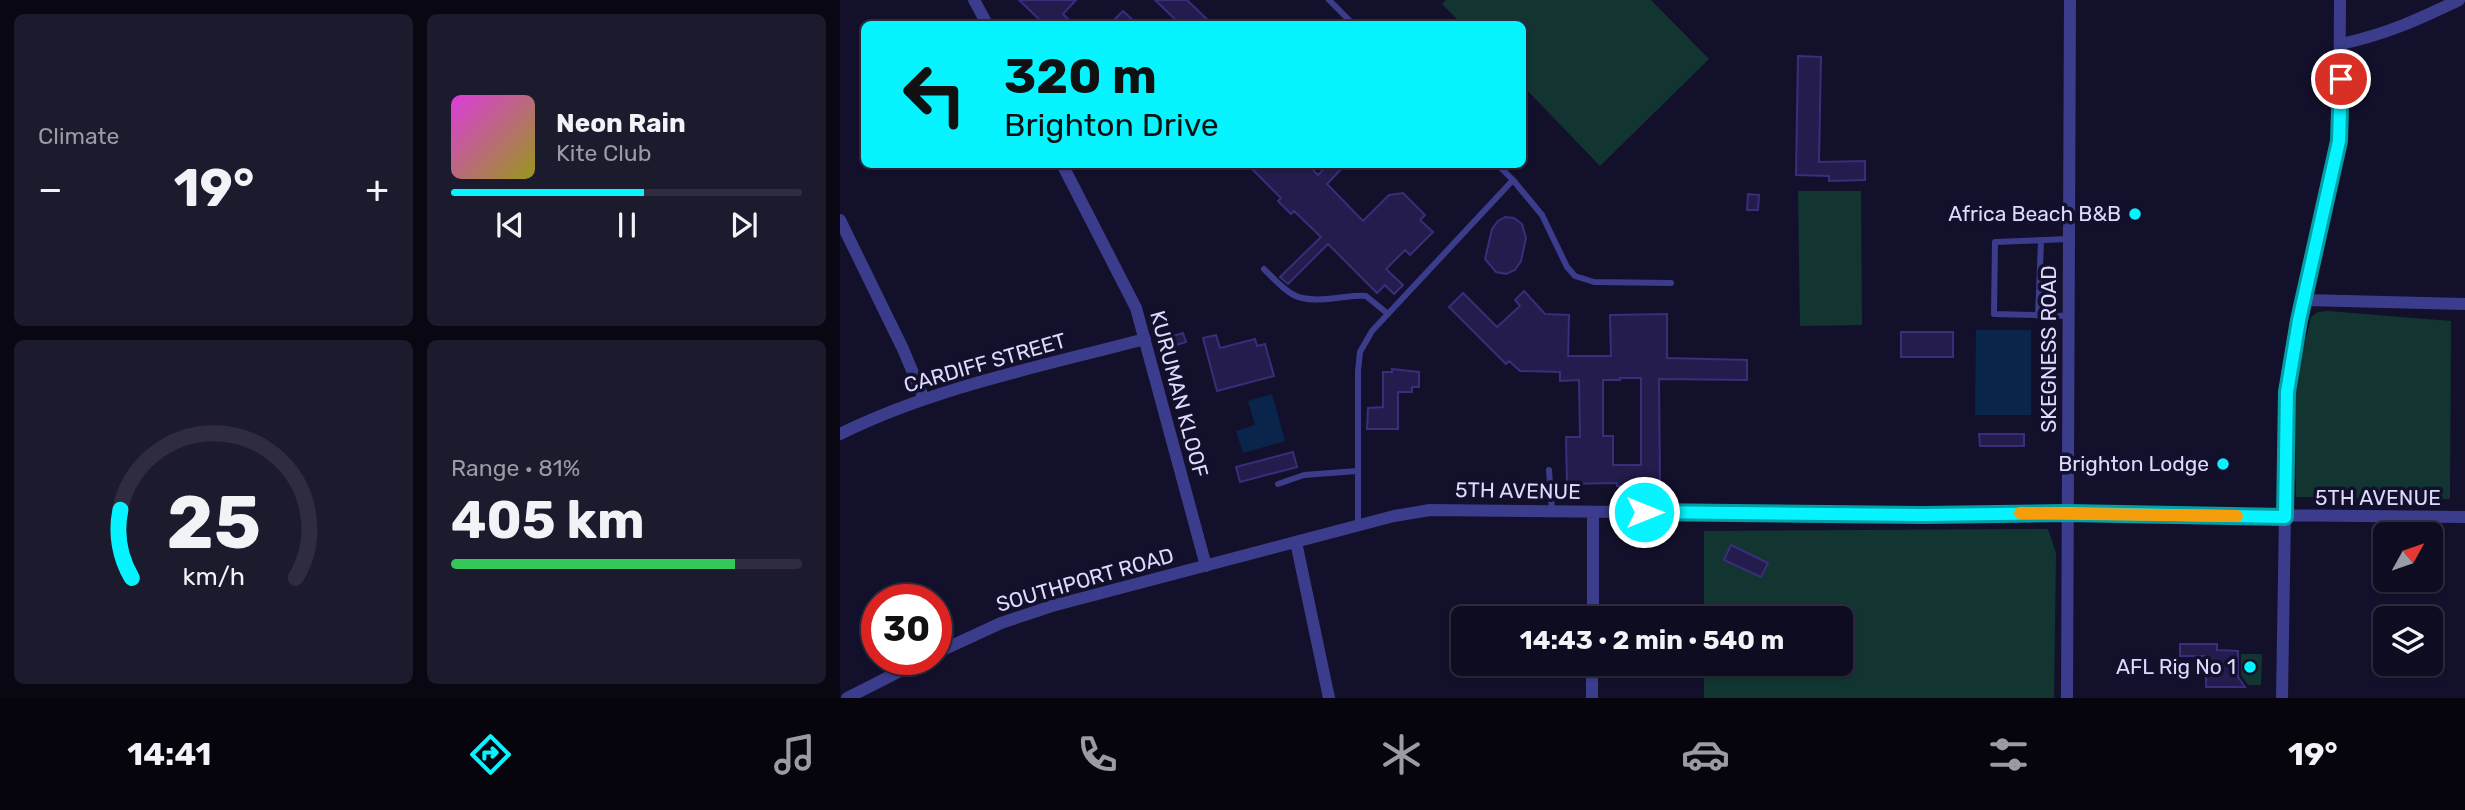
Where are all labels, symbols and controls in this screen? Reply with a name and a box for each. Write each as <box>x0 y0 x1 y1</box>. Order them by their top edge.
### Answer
text: 320 m <box>1004 47 1157 105</box>
icon: left <box>889 49 980 140</box>
pin <box>2311 49 2371 109</box>
icon: arrive <box>2322 60 2360 98</box>
text: Brighton Drive <box>1004 106 1219 144</box>
text: Neon Rain <box>556 108 686 139</box>
text: Climate <box>38 122 119 150</box>
text: Kite Club <box>556 139 651 167</box>
text: 19° <box>174 157 254 219</box>
text: − <box>38 166 63 212</box>
text: + <box>365 166 389 212</box>
place label: Africa Beach B&B <box>1948 201 2121 226</box>
icon: previous <box>491 206 529 244</box>
icon: pause <box>608 206 646 244</box>
icon: next <box>725 206 763 244</box>
marker: Africa Beach B&B <box>2127 206 2143 222</box>
street label: SKEGNESS ROAD <box>2036 265 2061 433</box>
street label: KURUMAN KLOOF <box>1145 308 1214 480</box>
street label: CARDIFF STREET <box>901 327 1069 398</box>
place label: Brighton Lodge <box>2058 451 2209 476</box>
text: Range · 81% <box>451 454 580 482</box>
marker: Brighton Lodge <box>2215 456 2231 472</box>
position arrow <box>1607 475 1681 549</box>
street label: 5TH AVENUE <box>1455 477 1581 504</box>
text: 25 <box>166 480 261 566</box>
street label: 5TH AVENUE <box>2315 485 2441 510</box>
text: 405 km <box>451 489 645 551</box>
north arrow <box>2373 522 2443 592</box>
map controls <box>2373 522 2443 676</box>
street label: SOUTHPORT ROAD <box>993 542 1176 617</box>
text: km/h <box>182 562 245 591</box>
speed limit sign: 30 <box>861 584 952 675</box>
button: layers <box>2373 606 2443 676</box>
text: 14:43 · 2 min · 540 m <box>1520 625 1784 656</box>
place label: AFL Rig No 1 <box>2116 654 2236 679</box>
marker: AFL Rig No 1 <box>2242 659 2258 675</box>
icon: directions <box>466 730 515 779</box>
icon: music <box>770 730 819 779</box>
icon: phone <box>1073 730 1122 779</box>
icon: climate <box>1377 730 1426 779</box>
icon: car <box>1681 730 1730 779</box>
icon: filters <box>1984 730 2033 779</box>
text: 14:41 <box>127 735 211 773</box>
text: 19° <box>2288 735 2338 773</box>

